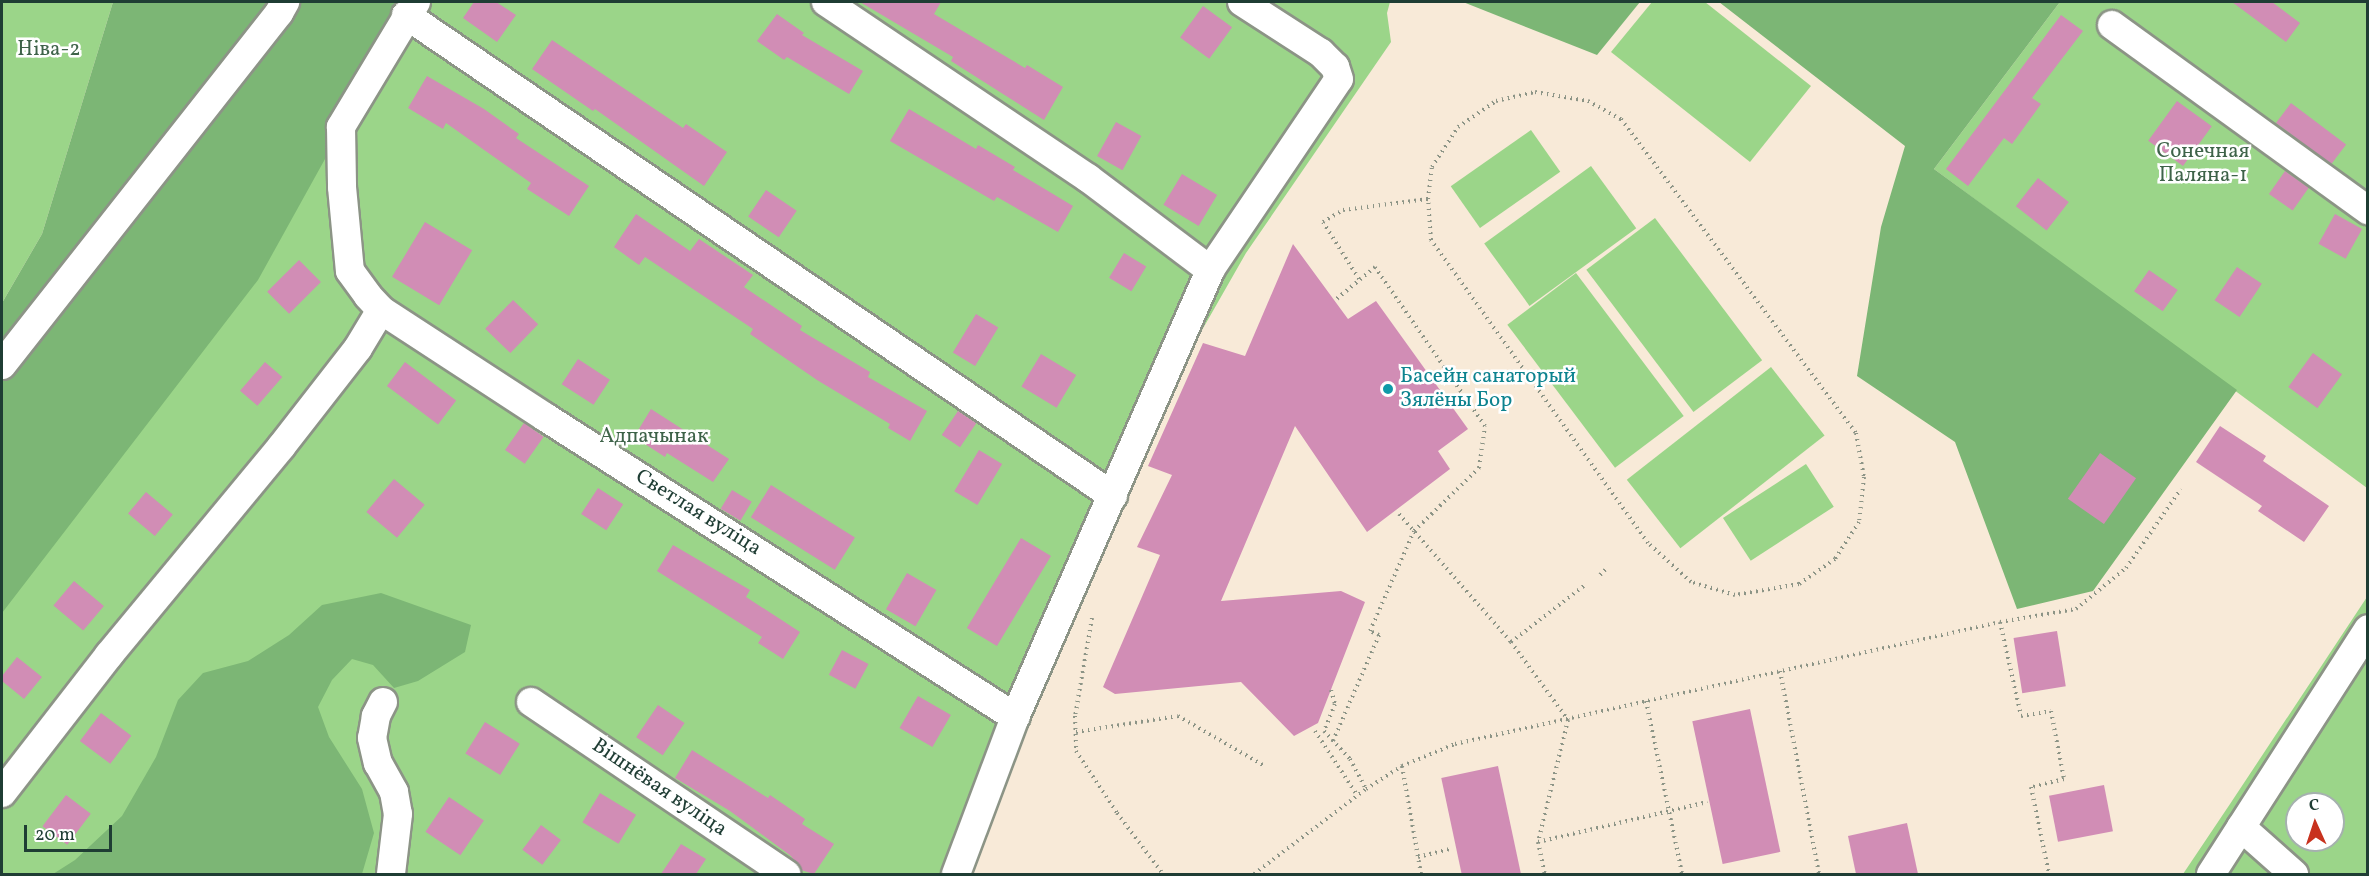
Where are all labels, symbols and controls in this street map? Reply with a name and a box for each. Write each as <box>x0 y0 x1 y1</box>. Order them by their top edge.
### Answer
park label: Ніва-2 <box>17 37 81 63</box>
park label: Сонечная Паляна-1 <box>2156 139 2250 189</box>
place label: Басейн санаторый Зялёны Бор <box>1400 364 1576 414</box>
marker: Басейн санаторый Зялёны Бор <box>1381 382 1395 396</box>
park label: Адпачынак <box>599 424 709 450</box>
street label: Светлая вуліца <box>630 464 766 562</box>
street label: Вішнёвая вуліца <box>587 733 731 843</box>
north arrow <box>2285 792 2345 852</box>
text: С <box>2308 795 2320 817</box>
scale bar <box>27 813 116 851</box>
text: 20 m <box>35 823 75 848</box>

